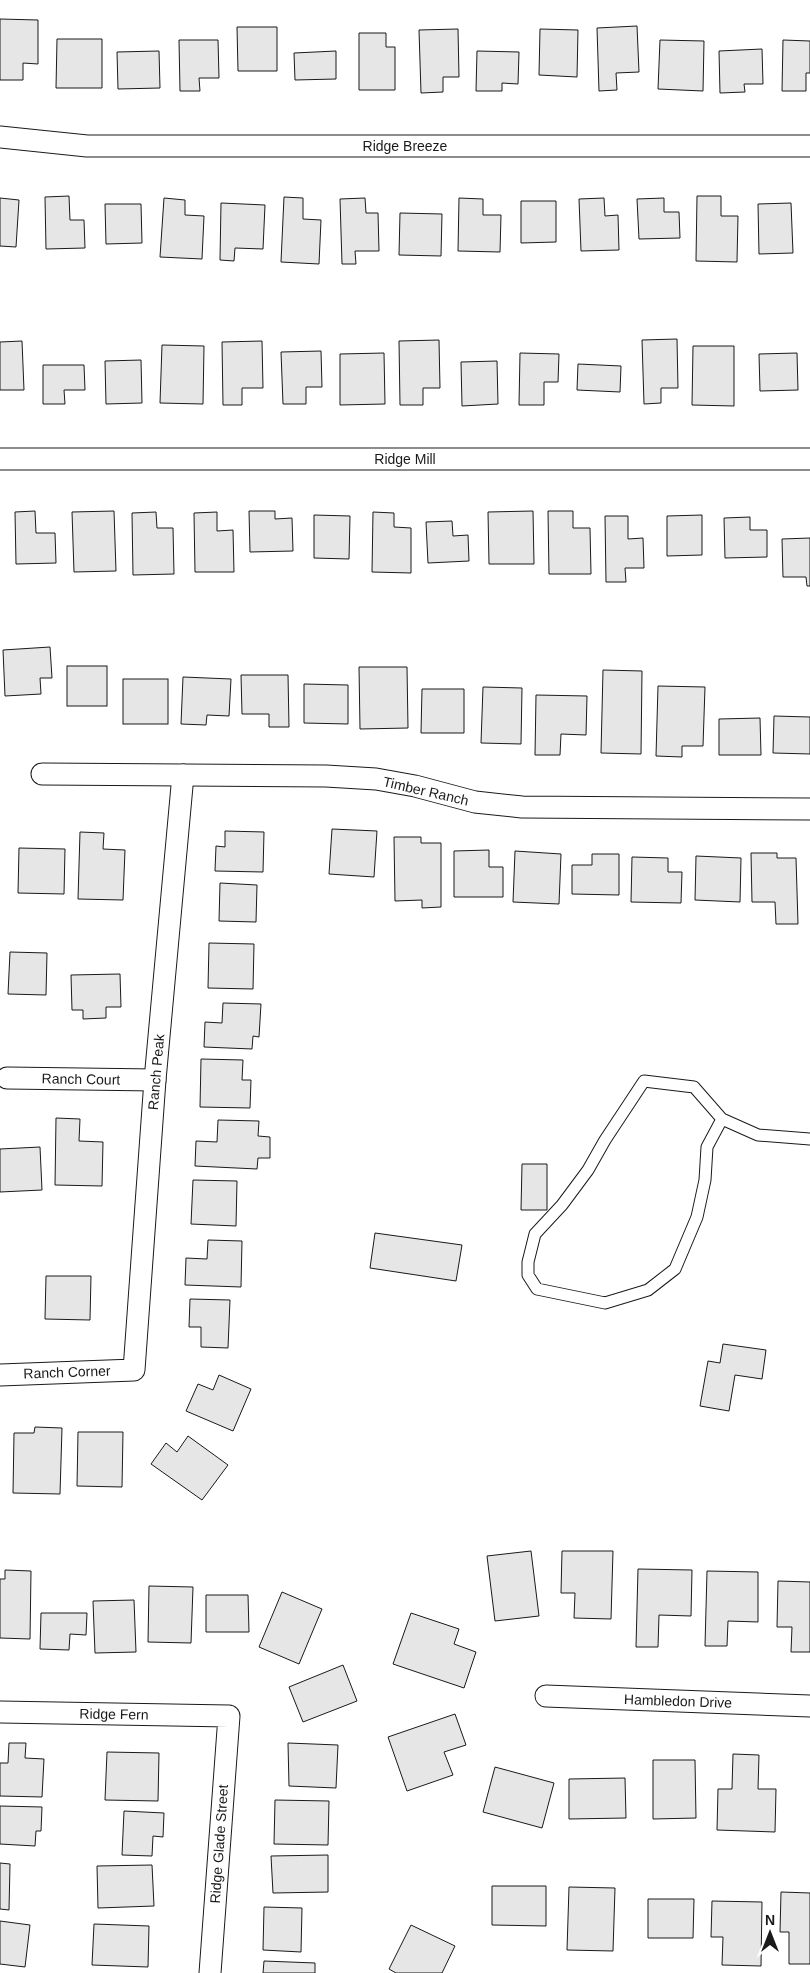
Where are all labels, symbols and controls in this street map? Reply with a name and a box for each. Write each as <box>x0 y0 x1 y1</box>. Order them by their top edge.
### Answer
street label: Ridge Breeze <box>363 138 448 154</box>
street label: Ridge Mill <box>374 451 436 467</box>
street label: Timber Ranch <box>382 773 470 809</box>
street label: Ranch Peak <box>145 1032 167 1111</box>
street label: Ranch Court <box>42 1070 121 1088</box>
street label: Ranch Corner <box>23 1362 111 1382</box>
street label: Hambledon Drive <box>624 1691 733 1711</box>
street label: Ridge Fern <box>79 1705 149 1723</box>
street label: Ridge Glade Street <box>207 1784 231 1904</box>
north arrow <box>745 1908 795 1958</box>
text: N <box>765 1912 775 1928</box>

